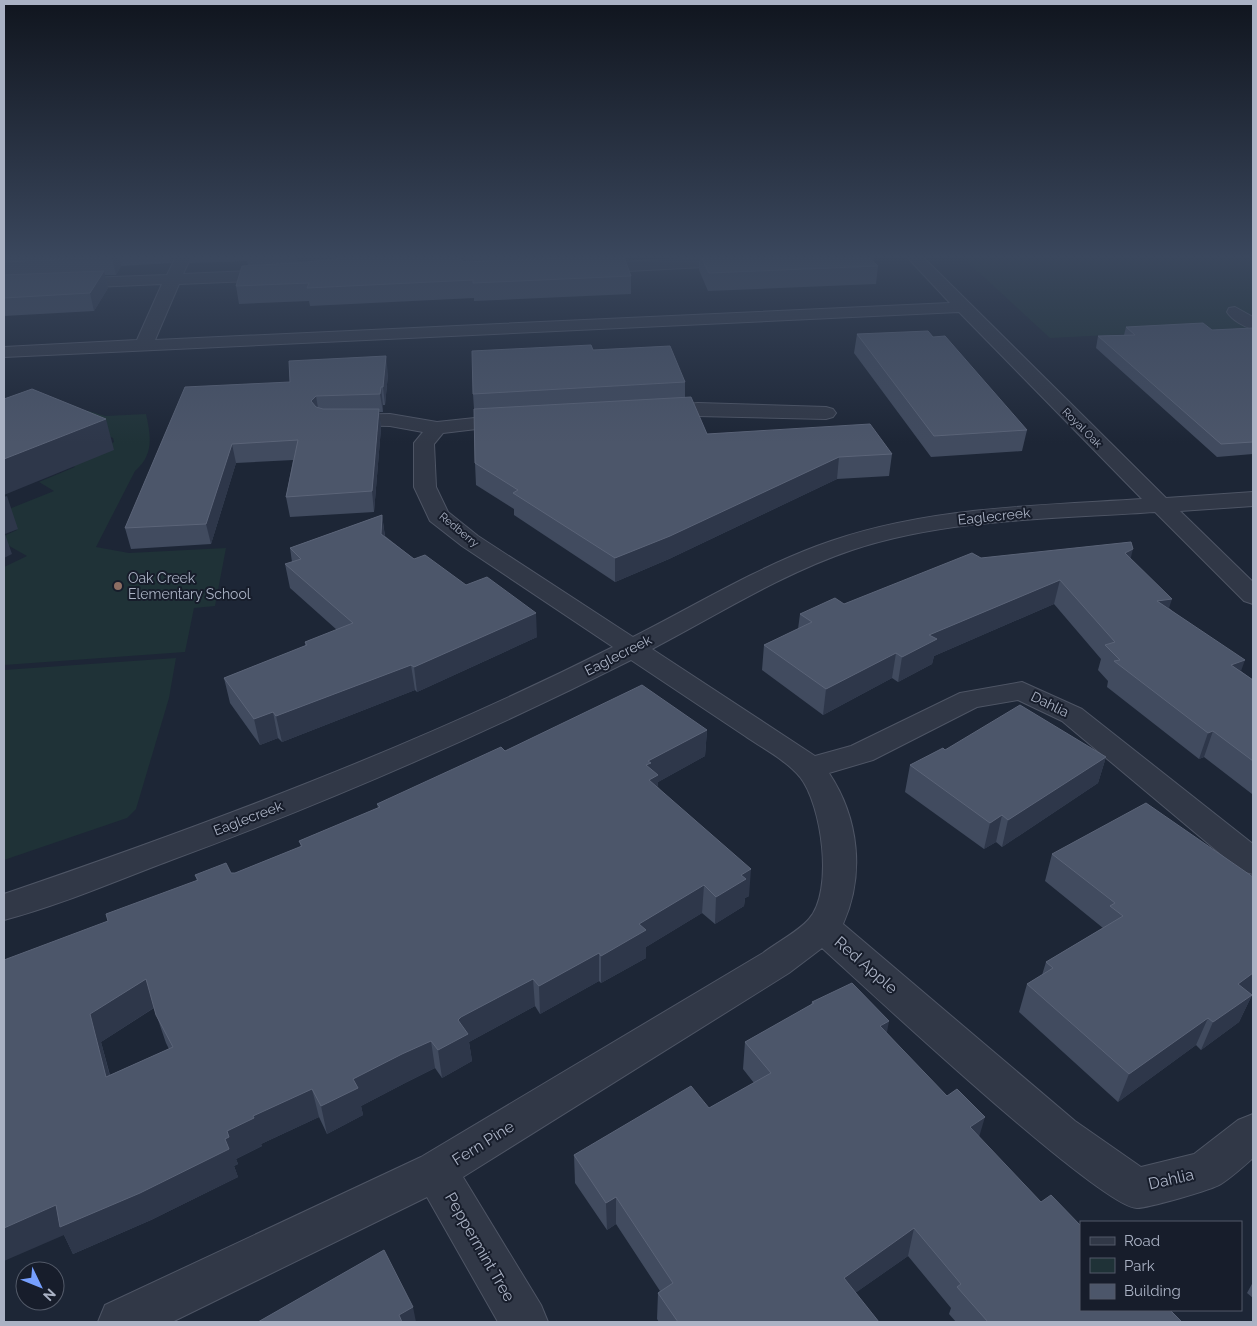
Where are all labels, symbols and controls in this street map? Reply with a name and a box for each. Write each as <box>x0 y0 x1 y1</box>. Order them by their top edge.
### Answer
street label: Royal Oak <box>1059 405 1105 451</box>
street label: Eaglecreek <box>957 504 1032 528</box>
street label: Redberry <box>437 510 481 550</box>
place label: Oak Creek Elementary School <box>128 570 251 602</box>
marker: Oak Creek Elementary School <box>112 580 124 592</box>
street label: Eaglecreek <box>582 631 655 679</box>
street label: Dahlia <box>1028 688 1072 720</box>
street label: Eaglecreek <box>211 797 285 839</box>
street label: Red Apple <box>831 932 901 998</box>
street label: Fern Pine <box>449 1117 517 1169</box>
street label: Dahlia <box>1146 1165 1196 1193</box>
street label: Peppermint Tree <box>441 1189 519 1305</box>
legend <box>1080 1221 1242 1311</box>
text: Road <box>1124 1232 1160 1250</box>
text: Park <box>1124 1257 1155 1275</box>
north arrow <box>15 1261 65 1311</box>
text: Building <box>1124 1282 1181 1300</box>
text: N <box>40 1286 59 1304</box>

